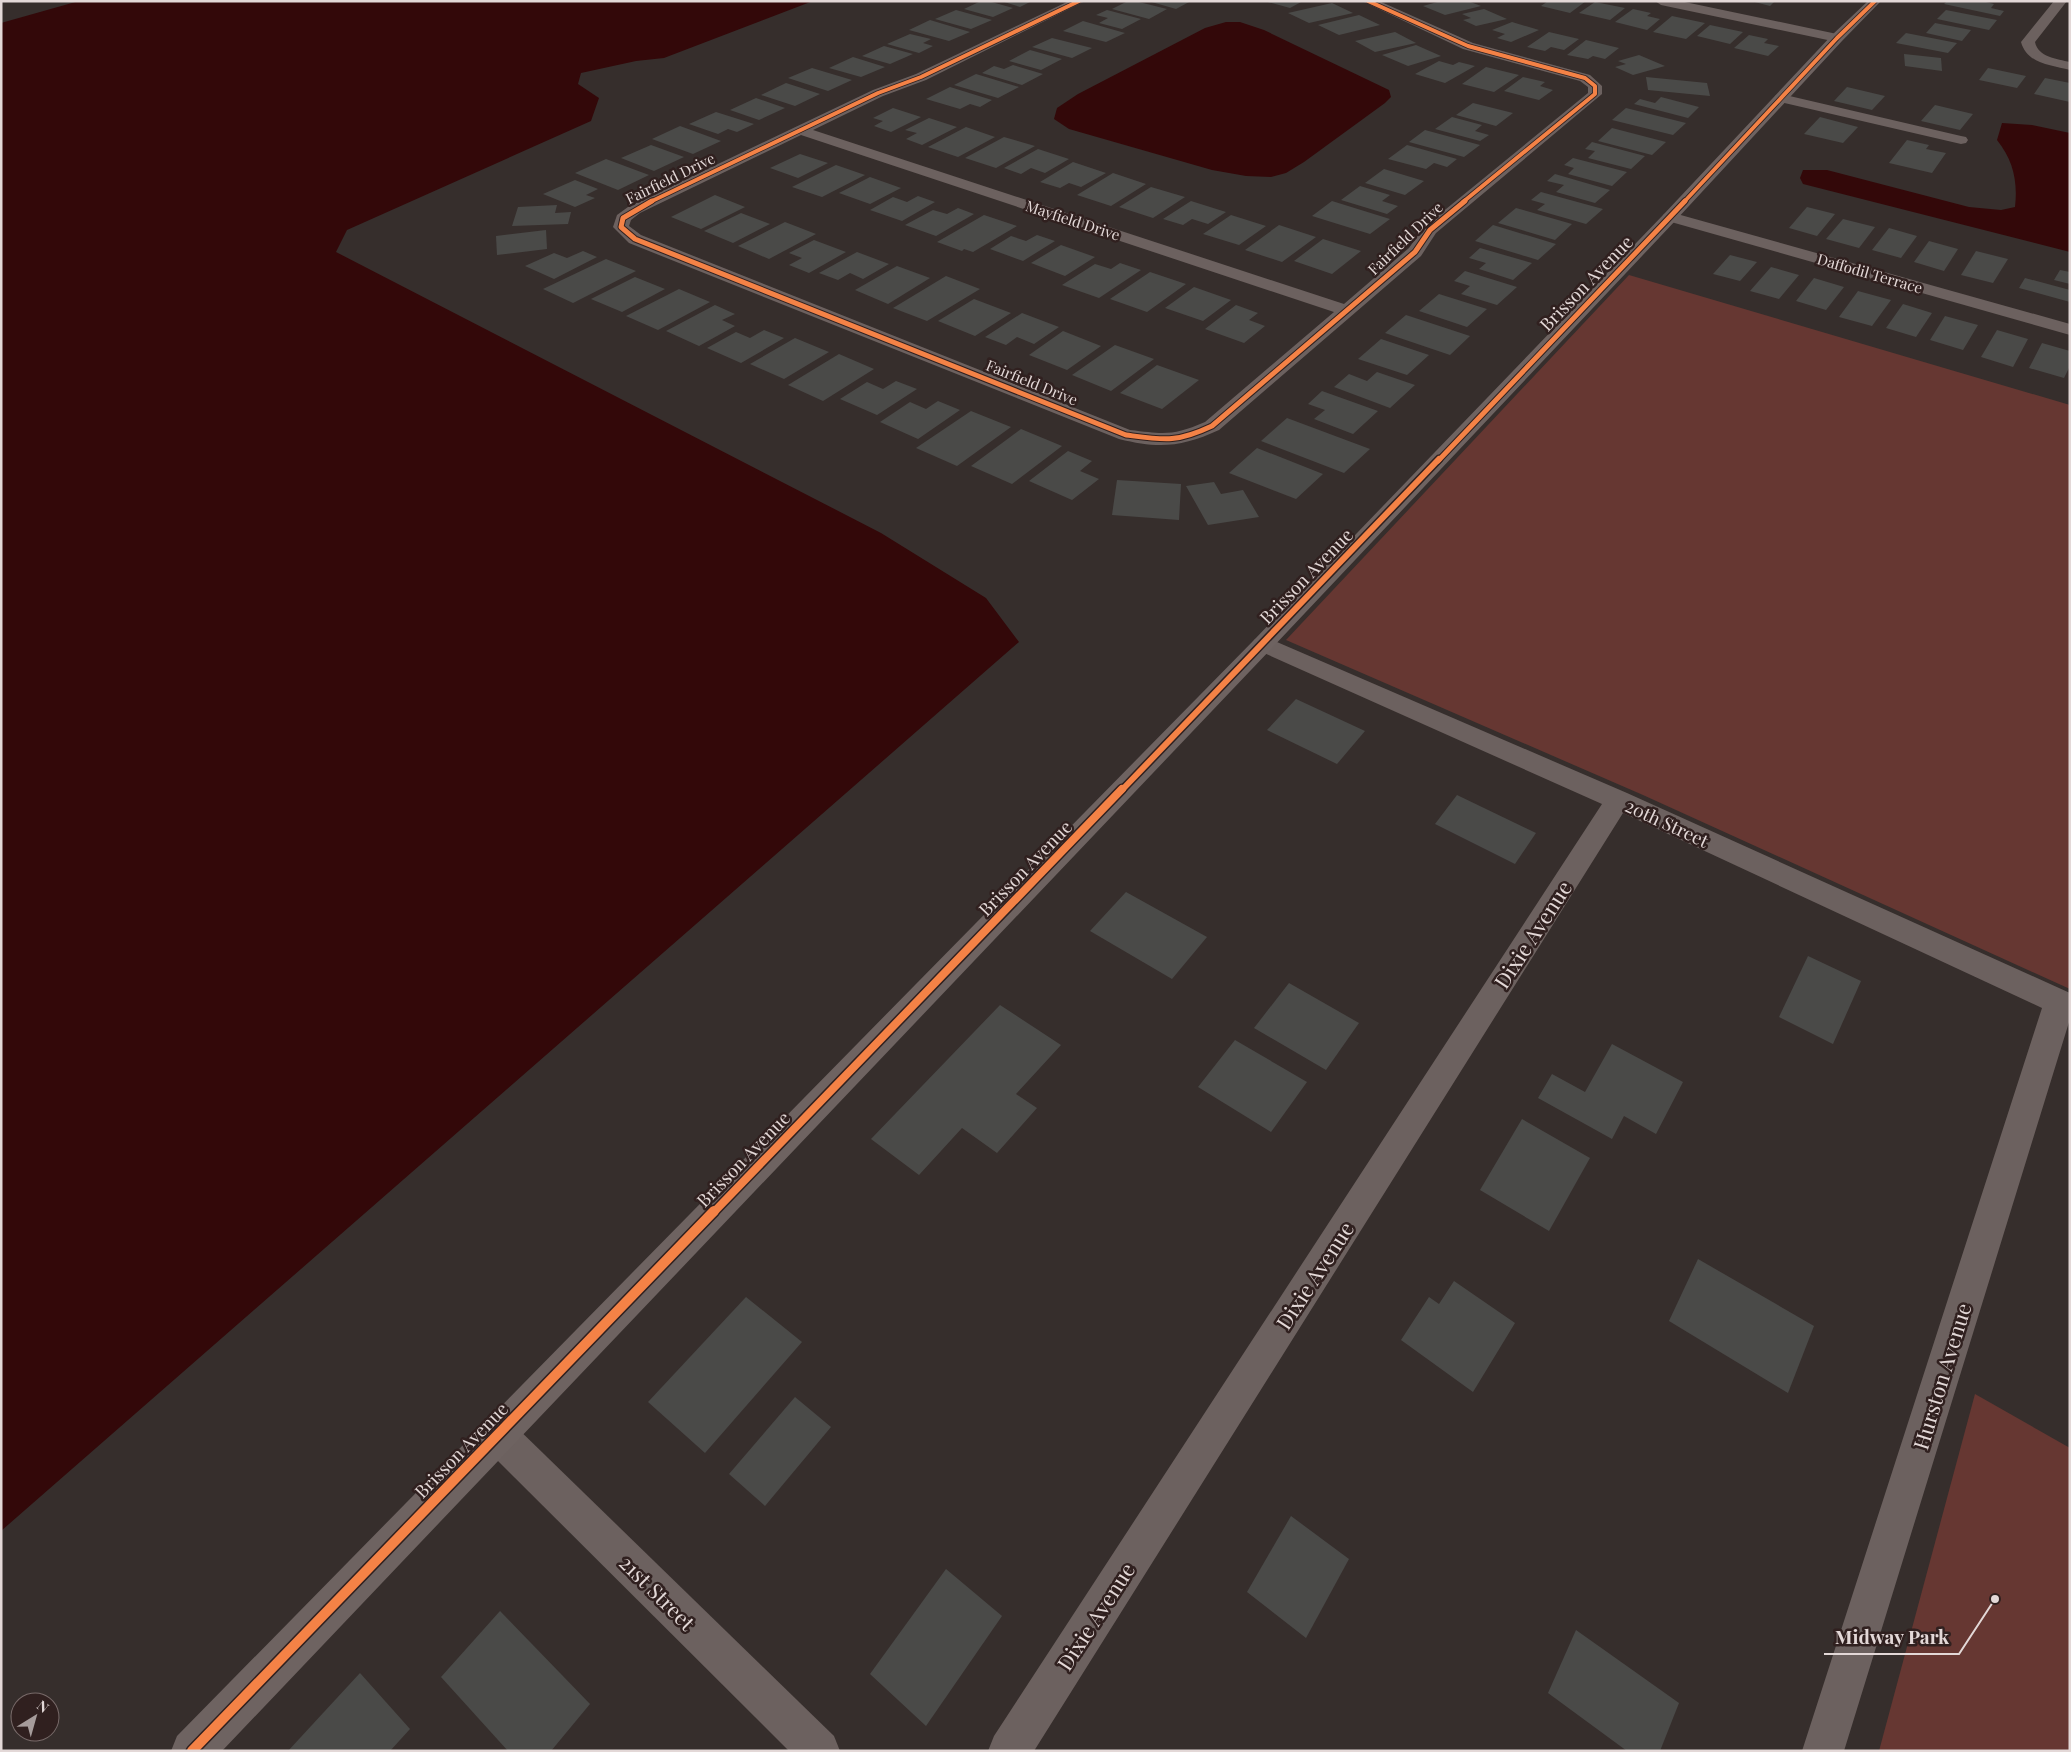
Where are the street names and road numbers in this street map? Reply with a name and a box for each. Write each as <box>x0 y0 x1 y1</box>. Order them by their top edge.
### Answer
street label: Fairfield Drive <box>622 148 718 208</box>
street label: Mayfield Drive <box>1023 195 1123 245</box>
street label: Fairfield Drive <box>1363 197 1447 279</box>
street label: Brisson Avenue <box>1534 230 1638 336</box>
street label: Daffodil Terrace <box>1815 248 1925 298</box>
street label: Fairfield Drive <box>983 355 1081 409</box>
street label: Brisson Avenue <box>1254 523 1358 629</box>
street label: 20th Street <box>1622 793 1713 853</box>
street label: Brisson Avenue <box>973 815 1077 921</box>
street label: Dixie Avenue <box>1487 875 1577 993</box>
street label: Brisson Avenue <box>691 1106 795 1212</box>
street label: Dixie Avenue <box>1269 1216 1359 1334</box>
street label: Hurston Avenue <box>1905 1299 1977 1453</box>
street label: Brisson Avenue <box>409 1397 513 1503</box>
street label: 21st Street <box>614 1548 702 1636</box>
street label: Dixie Avenue <box>1050 1557 1140 1675</box>

